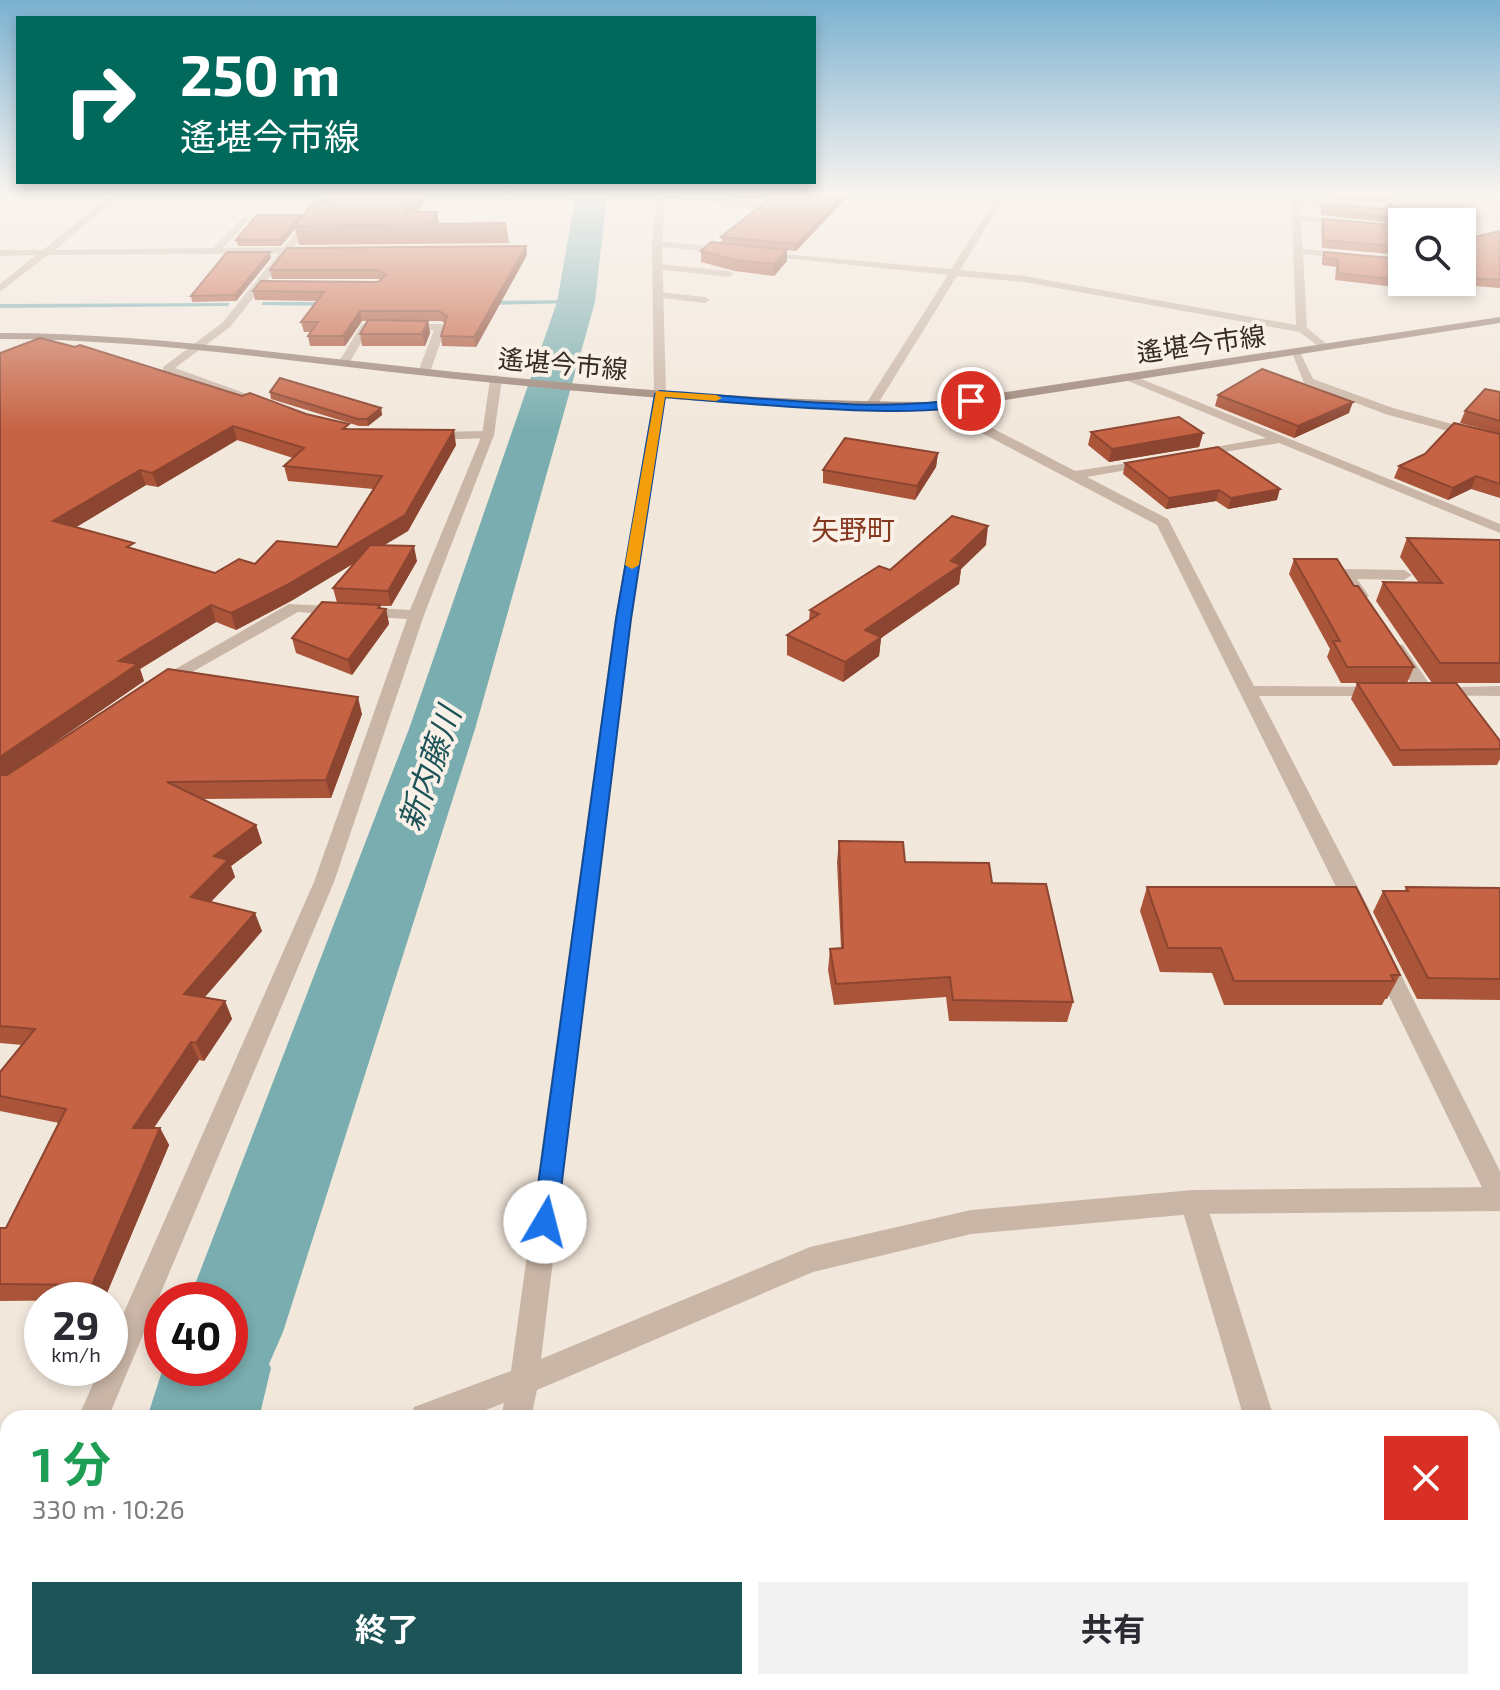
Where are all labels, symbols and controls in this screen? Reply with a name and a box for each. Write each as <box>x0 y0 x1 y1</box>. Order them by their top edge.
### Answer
text: 250 m <box>180 40 340 107</box>
icon: right <box>48 48 152 152</box>
text: 遙堪今市線 <box>180 114 360 157</box>
map controls <box>1388 208 1476 296</box>
button: search <box>1388 208 1476 296</box>
street label: 遙堪今市線 <box>1134 319 1268 367</box>
street label: 遙堪今市線 <box>497 342 629 384</box>
pin <box>937 367 1005 435</box>
icon: arrive <box>949 379 993 423</box>
district label: 矢野町 <box>811 512 895 546</box>
water label: 新内藤川 <box>389 698 468 835</box>
position arrow <box>503 1180 587 1264</box>
speed limit sign: 40 <box>144 1282 248 1386</box>
text: 29 <box>53 1300 99 1348</box>
text: km/h <box>51 1342 101 1366</box>
text: 1 分 <box>32 1434 111 1492</box>
button: close <box>1384 1436 1468 1520</box>
text: 330 m · 10:26 <box>32 1493 185 1524</box>
button: 終了 <box>32 1582 742 1674</box>
button: 共有 <box>758 1582 1468 1674</box>

